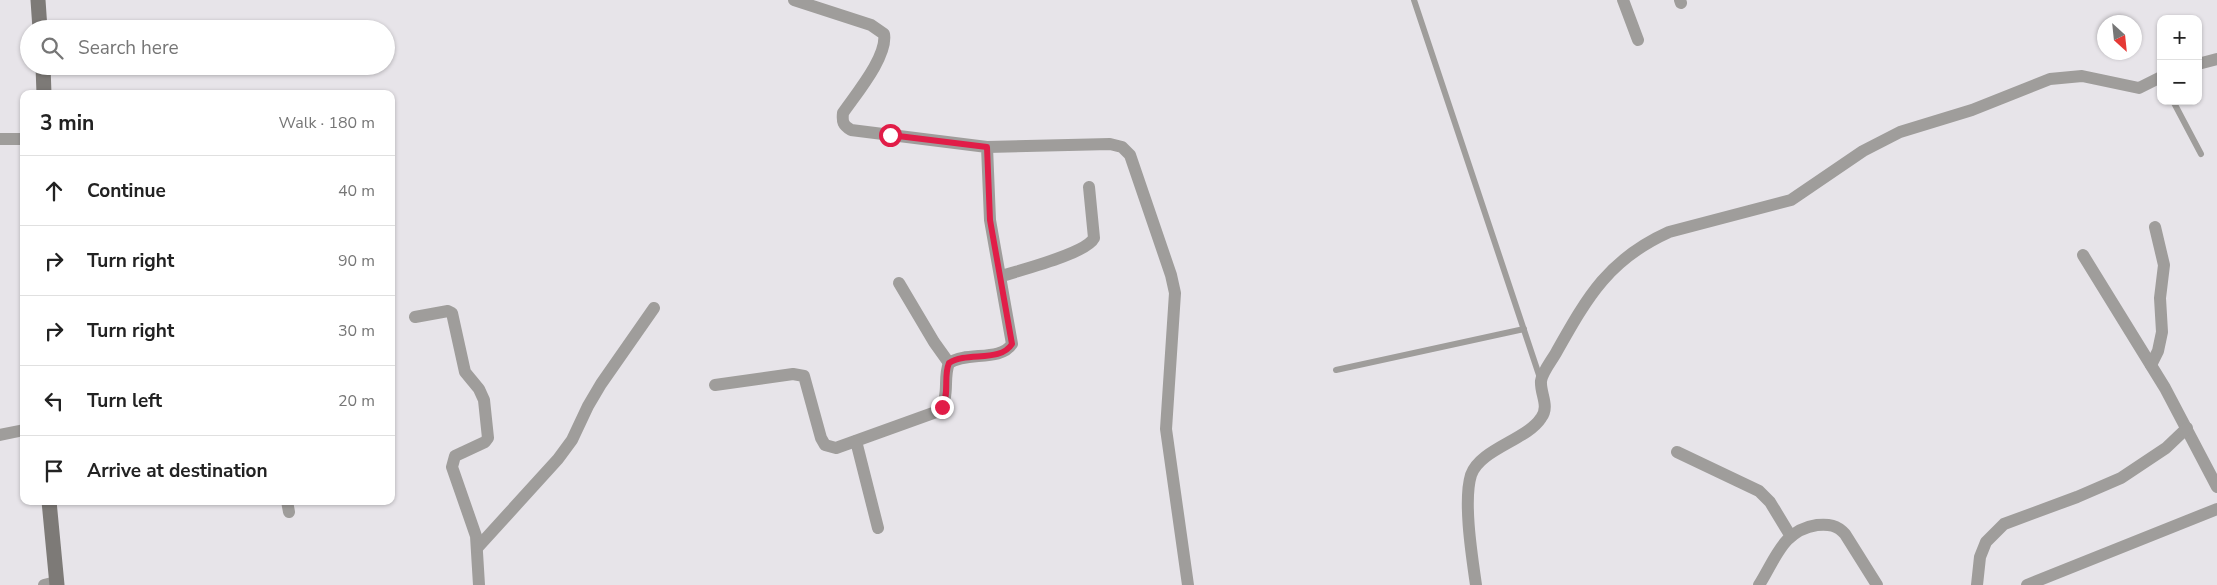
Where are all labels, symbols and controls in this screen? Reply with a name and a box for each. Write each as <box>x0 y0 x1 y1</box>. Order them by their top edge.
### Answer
north arrow <box>2097 15 2142 60</box>
map controls <box>2157 15 2202 105</box>
button: + <box>2157 15 2202 60</box>
search box <box>20 20 395 75</box>
icon: search <box>38 34 66 62</box>
text: Search here <box>78 35 179 61</box>
button: − <box>2157 60 2202 105</box>
text: 3 min <box>40 109 94 137</box>
text: Walk · 180 m <box>279 112 375 134</box>
route start <box>879 124 902 147</box>
icon: ahead <box>40 177 68 205</box>
text: Continue <box>87 178 166 204</box>
text: 40 m <box>338 180 375 202</box>
icon: right <box>40 247 68 275</box>
text: Turn right <box>87 248 174 274</box>
text: 90 m <box>338 250 375 272</box>
icon: right <box>40 317 68 345</box>
text: Turn right <box>87 318 174 344</box>
text: 30 m <box>338 320 375 342</box>
icon: left <box>40 387 68 415</box>
text: Turn left <box>87 388 162 414</box>
text: 20 m <box>338 390 375 412</box>
route end <box>931 396 954 419</box>
icon: arrive <box>40 457 68 485</box>
text: Arrive at destination <box>87 458 268 484</box>

